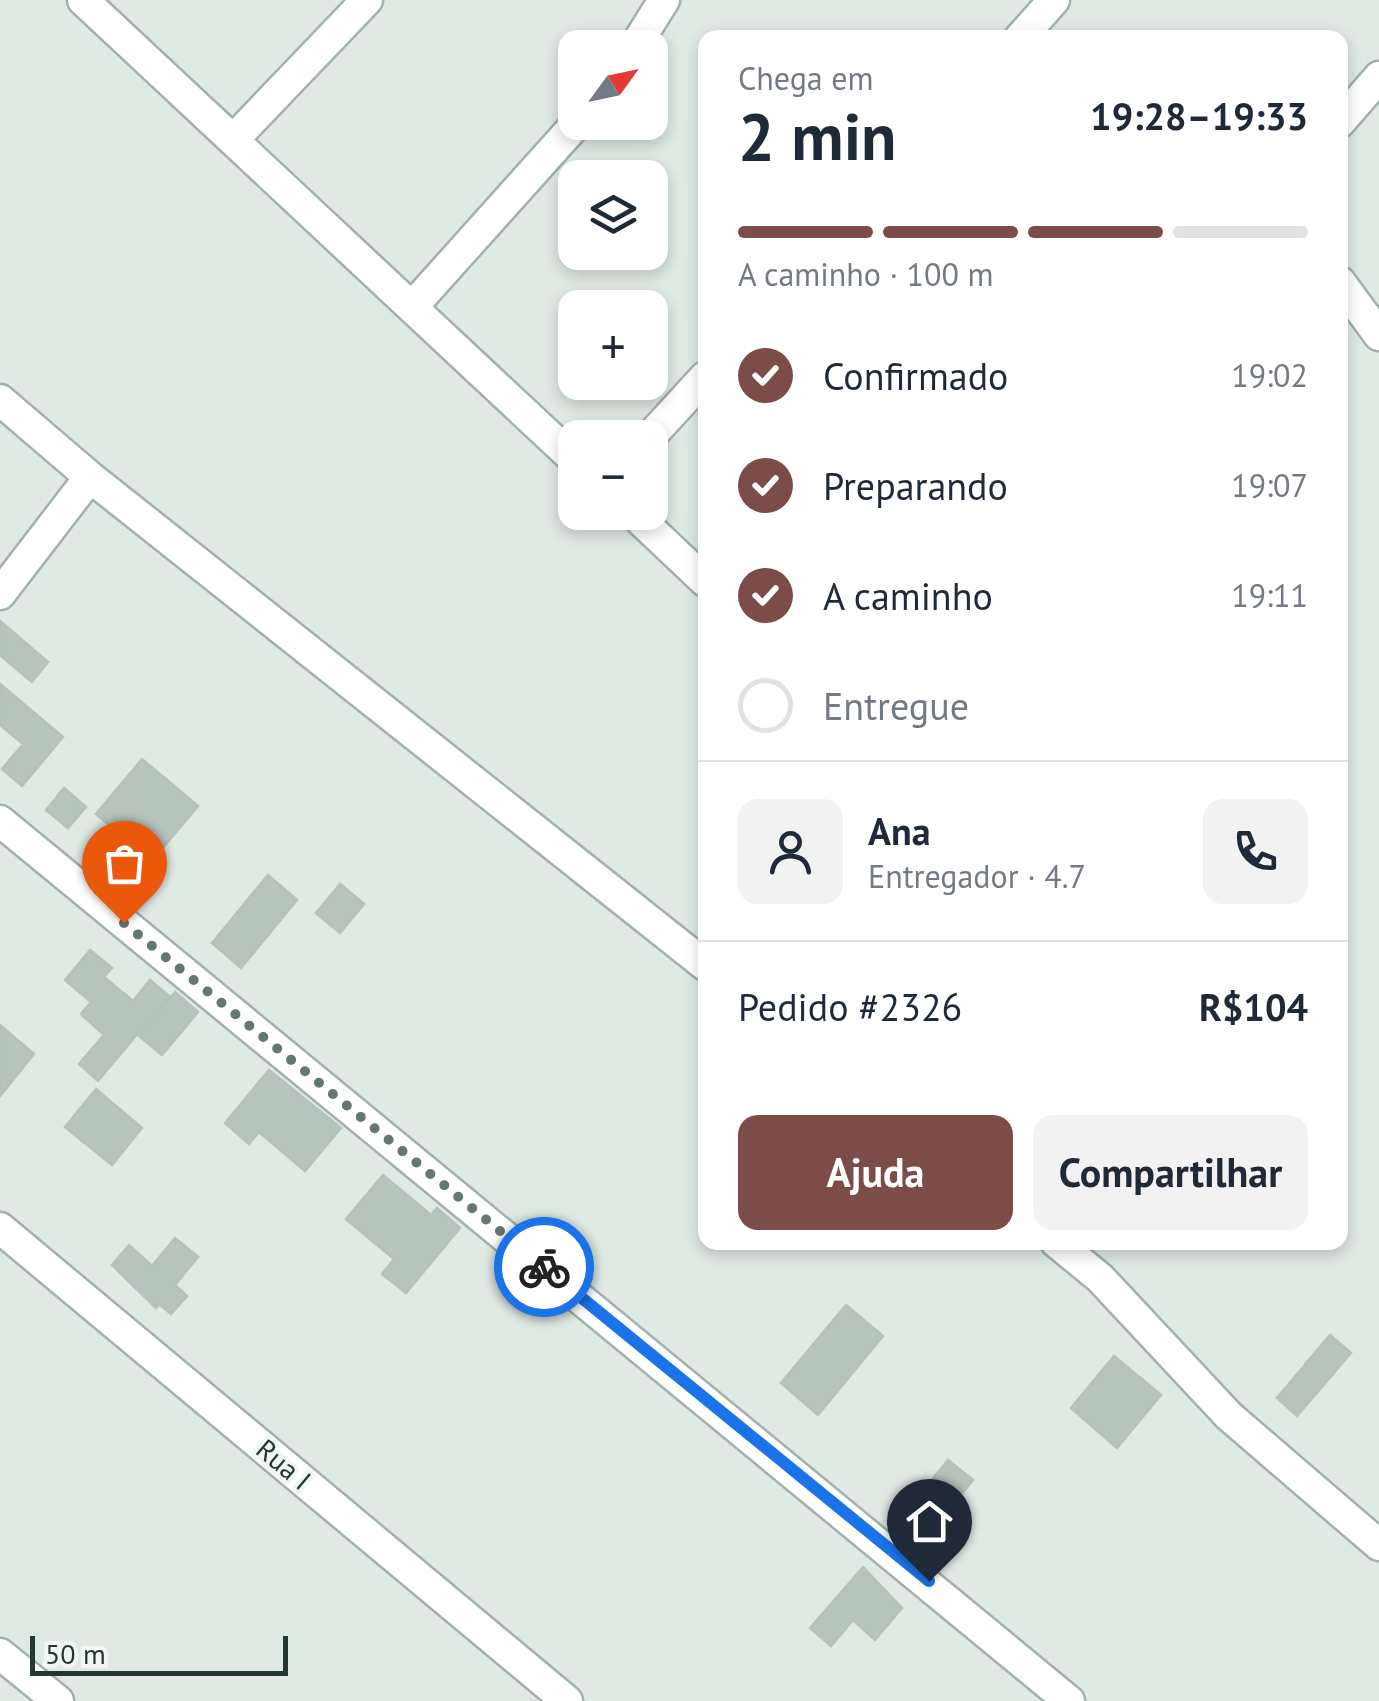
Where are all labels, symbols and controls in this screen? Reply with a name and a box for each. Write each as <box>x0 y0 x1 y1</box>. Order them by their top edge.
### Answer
north arrow <box>558 30 668 140</box>
map controls <box>558 30 668 530</box>
text: Chega em <box>738 57 874 99</box>
text: 19:28–19:33 <box>1090 91 1308 140</box>
text: 2 min <box>738 94 897 178</box>
button: layers <box>558 160 668 270</box>
text: A caminho · 100 m <box>738 253 993 295</box>
button: + <box>558 290 668 400</box>
icon: check <box>738 348 793 403</box>
text: Confirmado <box>823 351 1008 400</box>
text: 19:02 <box>1231 354 1308 396</box>
button: − <box>558 420 668 530</box>
icon: check <box>738 458 793 513</box>
text: Preparando <box>823 461 1008 510</box>
text: 19:07 <box>1231 464 1308 506</box>
icon: check <box>738 568 793 623</box>
text: A caminho <box>823 571 993 620</box>
text: 19:11 <box>1231 574 1308 616</box>
text: Entregue <box>823 681 969 730</box>
button: person <box>738 799 843 904</box>
button: phone <box>1203 799 1308 904</box>
text: Ana <box>868 806 931 855</box>
pin <box>82 821 167 924</box>
icon: bag <box>97 836 152 891</box>
text: Entregador · 4.7 <box>868 855 1086 897</box>
text: Pedido #2326 <box>738 982 962 1031</box>
text: R$104 <box>1199 982 1308 1031</box>
button: Ajuda <box>738 1115 1013 1230</box>
button: Compartilhar <box>1033 1115 1308 1230</box>
courier <box>494 1217 594 1317</box>
icon: bike <box>517 1240 572 1295</box>
street label: Rua I <box>249 1430 319 1498</box>
pin <box>887 1479 972 1582</box>
icon: home <box>902 1494 957 1549</box>
scale bar <box>30 1631 288 1676</box>
text: 50 m <box>45 1635 106 1672</box>

